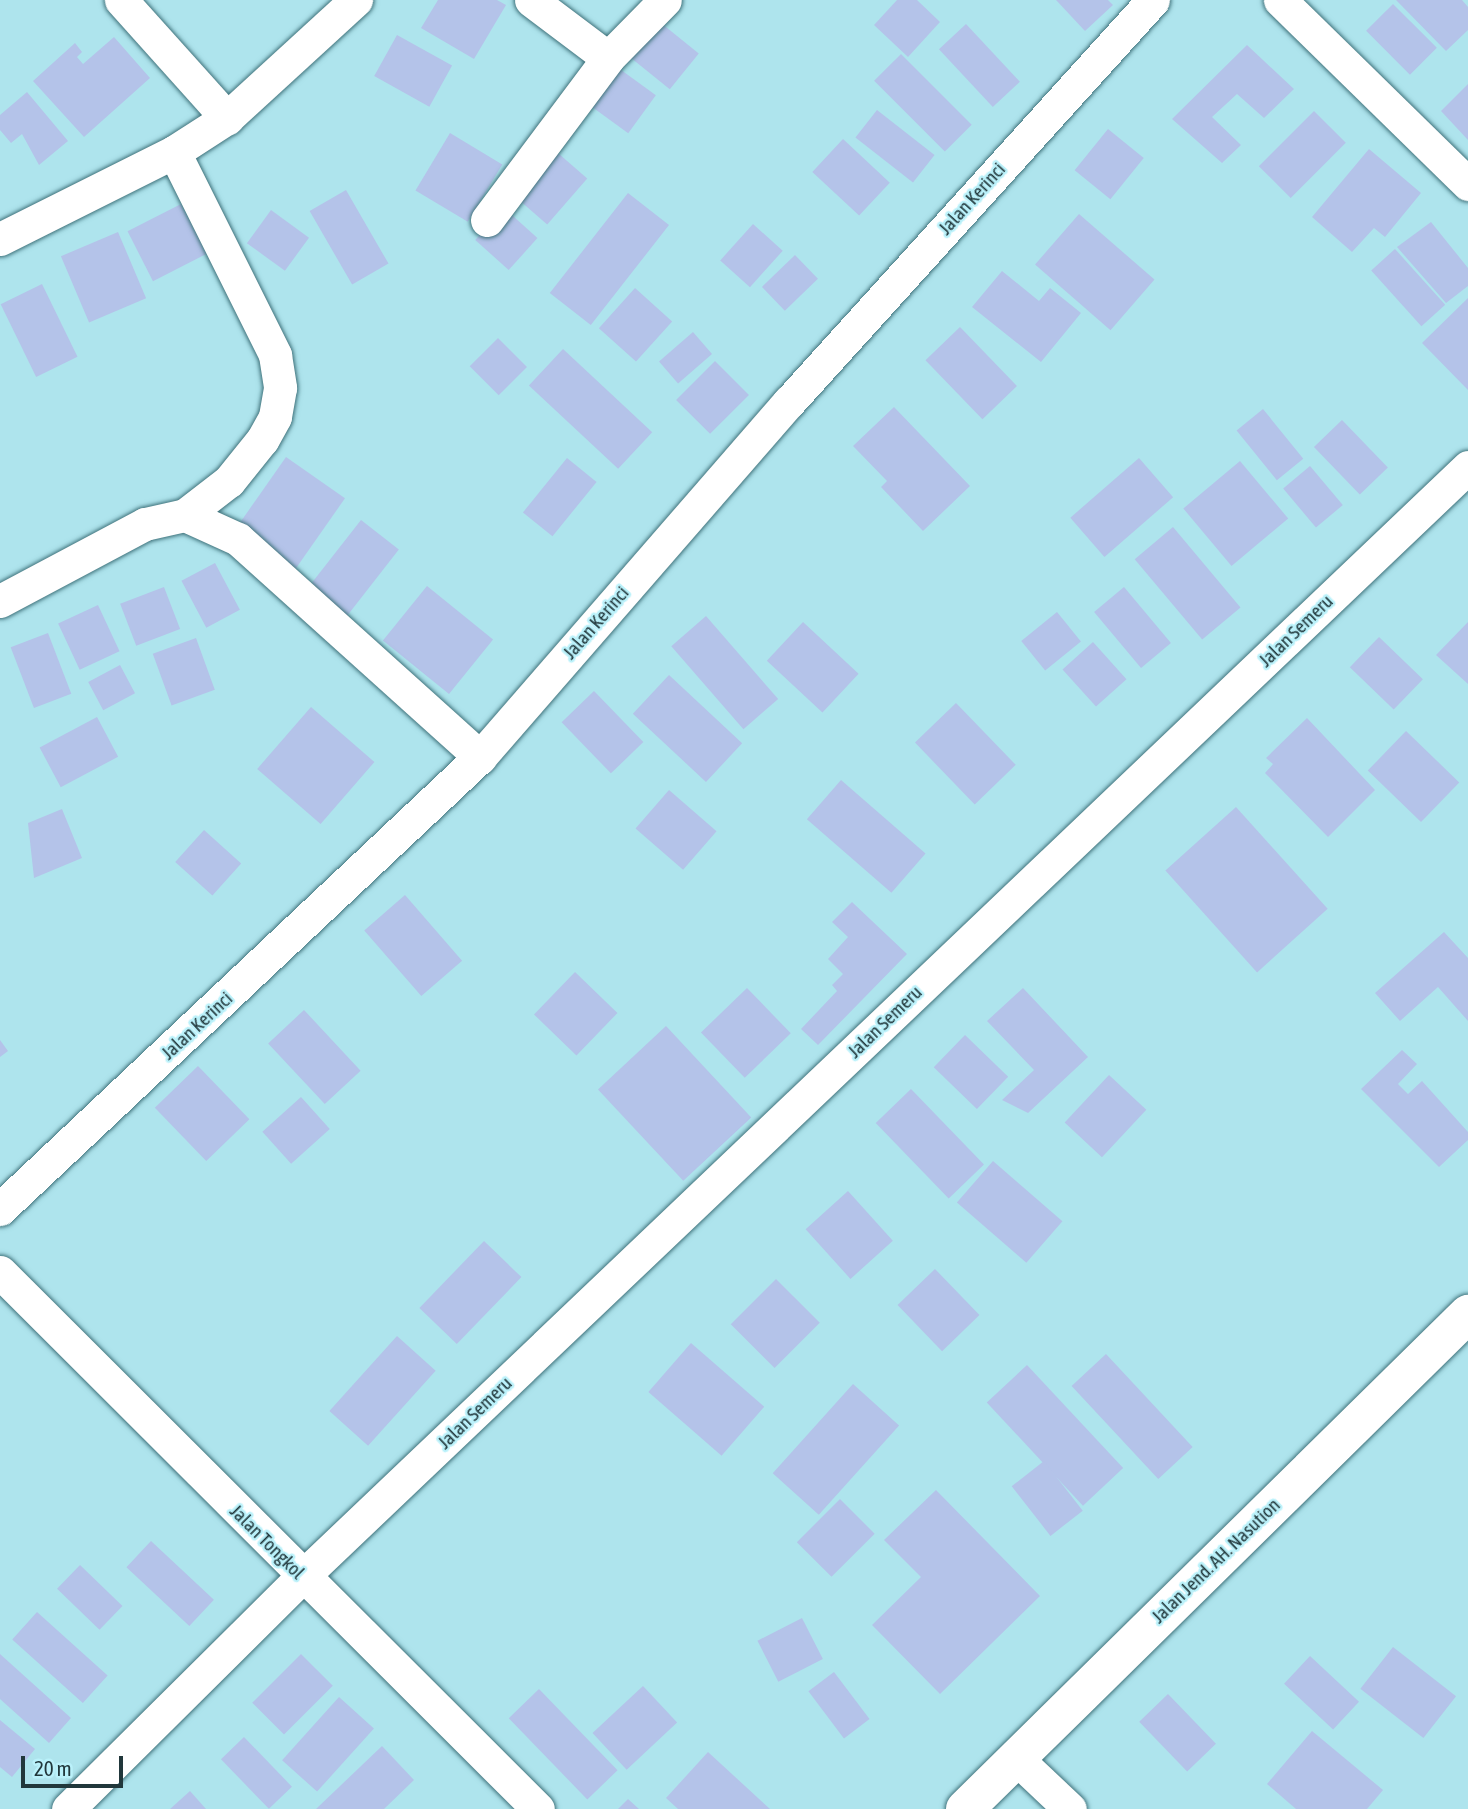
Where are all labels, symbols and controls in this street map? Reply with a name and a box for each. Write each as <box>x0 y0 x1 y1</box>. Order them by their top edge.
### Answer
street label: Jalan Kerinci <box>934 158 1010 240</box>
street label: Jalan Kerinci <box>558 582 634 664</box>
street label: Jalan Semeru <box>1254 590 1338 672</box>
street label: Jalan Semeru <box>843 981 927 1063</box>
street label: Jalan Kerinci <box>157 987 237 1065</box>
street label: Jalan Semeru <box>433 1372 517 1454</box>
street label: Jalan Jend. AH. Nasution <box>1147 1494 1285 1628</box>
street label: Jalan Tongkol <box>225 1500 309 1584</box>
scale bar <box>24 1742 126 1786</box>
text: 20 m <box>34 1756 72 1780</box>

